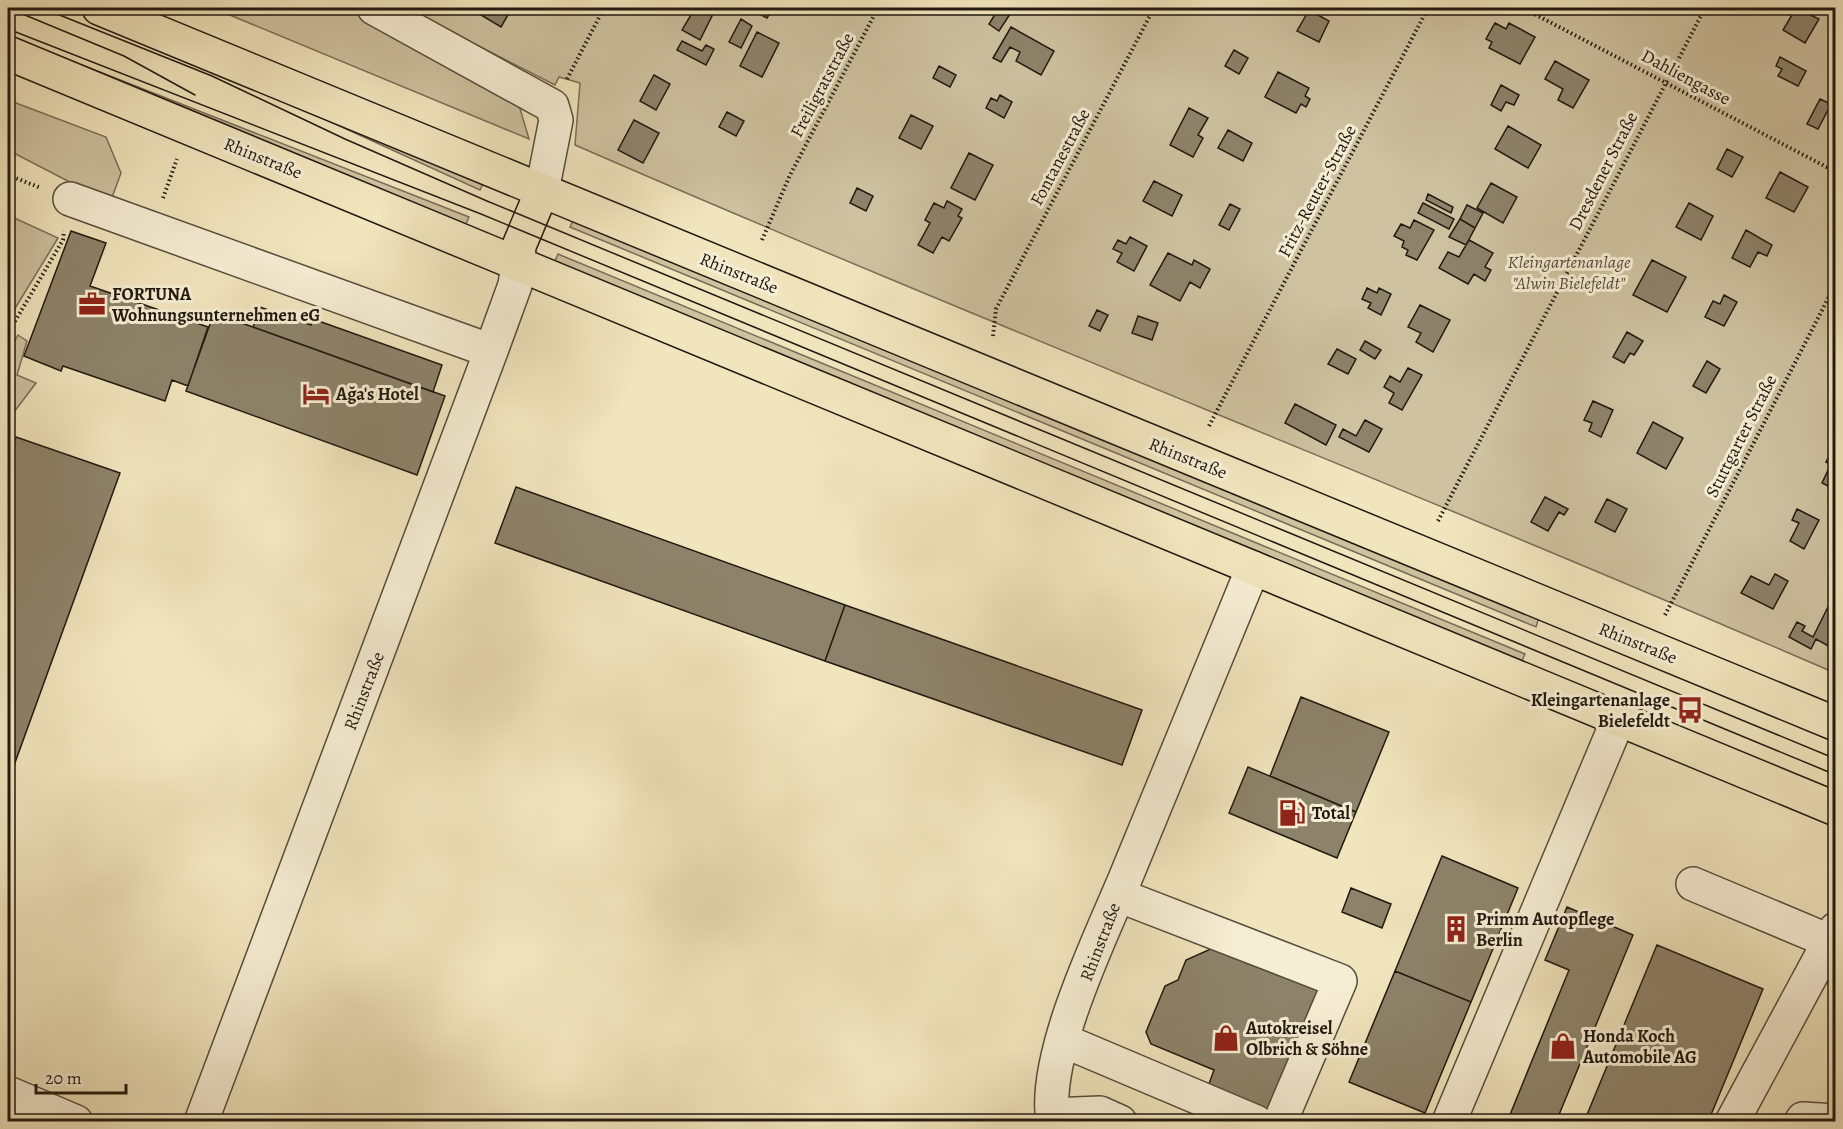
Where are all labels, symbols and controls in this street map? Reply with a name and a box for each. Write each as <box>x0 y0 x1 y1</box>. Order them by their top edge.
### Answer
street label: Freiligratstraße <box>784 29 860 141</box>
street label: Dahliengasse <box>1637 43 1735 111</box>
street label: Fontanestraße <box>1024 104 1096 210</box>
street label: Dresdener Straße <box>1563 108 1643 234</box>
street label: Fritz-Reuter-Straße <box>1272 121 1362 261</box>
street label: Rhinstraße <box>220 131 306 185</box>
street label: Rhinstraße <box>696 246 782 300</box>
park label: Kleingartenanlage "Alwin Bielefeldt" <box>1508 250 1631 295</box>
place label: FORTUNA Wohnungsunternehmen eG <box>111 282 320 327</box>
office icon: FORTUNA Wohnungsunternehmen eG <box>77 289 107 319</box>
street label: Stuttgarter Straße <box>1700 370 1782 502</box>
hotel icon: Ağa's Hotel <box>301 379 331 409</box>
place label: Ağa's Hotel <box>335 382 419 406</box>
street label: Rhinstraße <box>1145 431 1231 485</box>
street label: Rhinstraße <box>1595 616 1681 670</box>
street label: Rhinstraße <box>338 648 390 734</box>
place label: Kleingartenanlage Bielefeldt <box>1531 688 1670 733</box>
bus stop icon: Kleingartenanlage Bielefeldt <box>1675 695 1705 725</box>
fuel station icon: Total <box>1277 798 1307 828</box>
place label: Total <box>1312 801 1350 825</box>
street label: Rhinstraße <box>1074 899 1126 985</box>
place label: Primm Autopflege Berlin <box>1476 907 1614 952</box>
building icon: Primm Autopflege Berlin <box>1441 914 1471 944</box>
place label: Autokreisel Olbrich & Söhne <box>1245 1016 1368 1061</box>
shop icon: Autokreisel Olbrich & Söhne <box>1211 1023 1241 1053</box>
place label: Honda Koch Automobile AG <box>1582 1024 1697 1069</box>
shop icon: Honda Koch Automobile AG <box>1548 1031 1578 1061</box>
scale bar <box>36 1057 126 1095</box>
text: 20 m <box>45 1066 82 1090</box>

